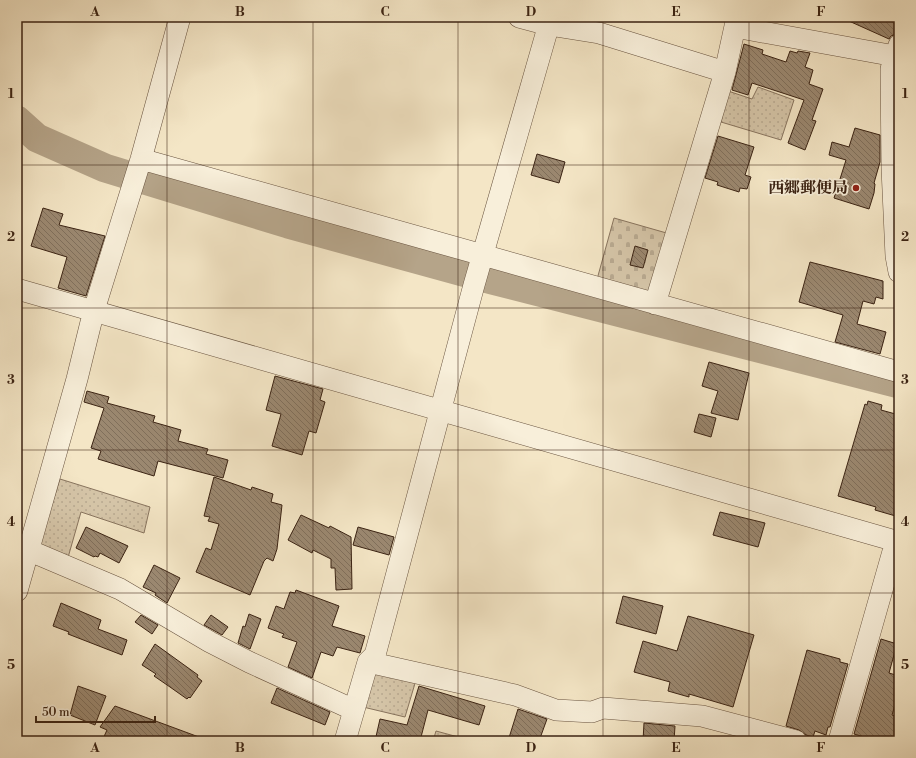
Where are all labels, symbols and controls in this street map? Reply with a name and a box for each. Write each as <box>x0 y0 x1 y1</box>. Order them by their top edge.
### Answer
text: A <box>89 4 100 20</box>
text: B <box>235 4 245 20</box>
text: C <box>380 4 390 20</box>
text: D <box>526 4 536 20</box>
text: E <box>671 4 681 20</box>
text: F <box>816 4 826 20</box>
text: 1 <box>8 86 15 102</box>
text: 1 <box>902 86 909 102</box>
place label: 西郷郵便局 <box>768 178 848 198</box>
marker: 西郷郵便局 <box>851 183 861 193</box>
text: 2 <box>7 229 15 245</box>
text: 2 <box>901 229 909 245</box>
text: 3 <box>7 372 15 388</box>
text: 3 <box>901 372 909 388</box>
text: 4 <box>7 514 16 530</box>
text: 4 <box>901 514 910 530</box>
text: 5 <box>7 657 15 673</box>
text: 5 <box>901 657 909 673</box>
scale bar <box>36 698 155 724</box>
text: 50 m <box>42 705 70 720</box>
text: A <box>89 740 100 756</box>
text: B <box>235 740 245 756</box>
text: C <box>380 740 390 756</box>
text: D <box>526 740 536 756</box>
text: E <box>671 740 681 756</box>
text: F <box>816 740 826 756</box>

